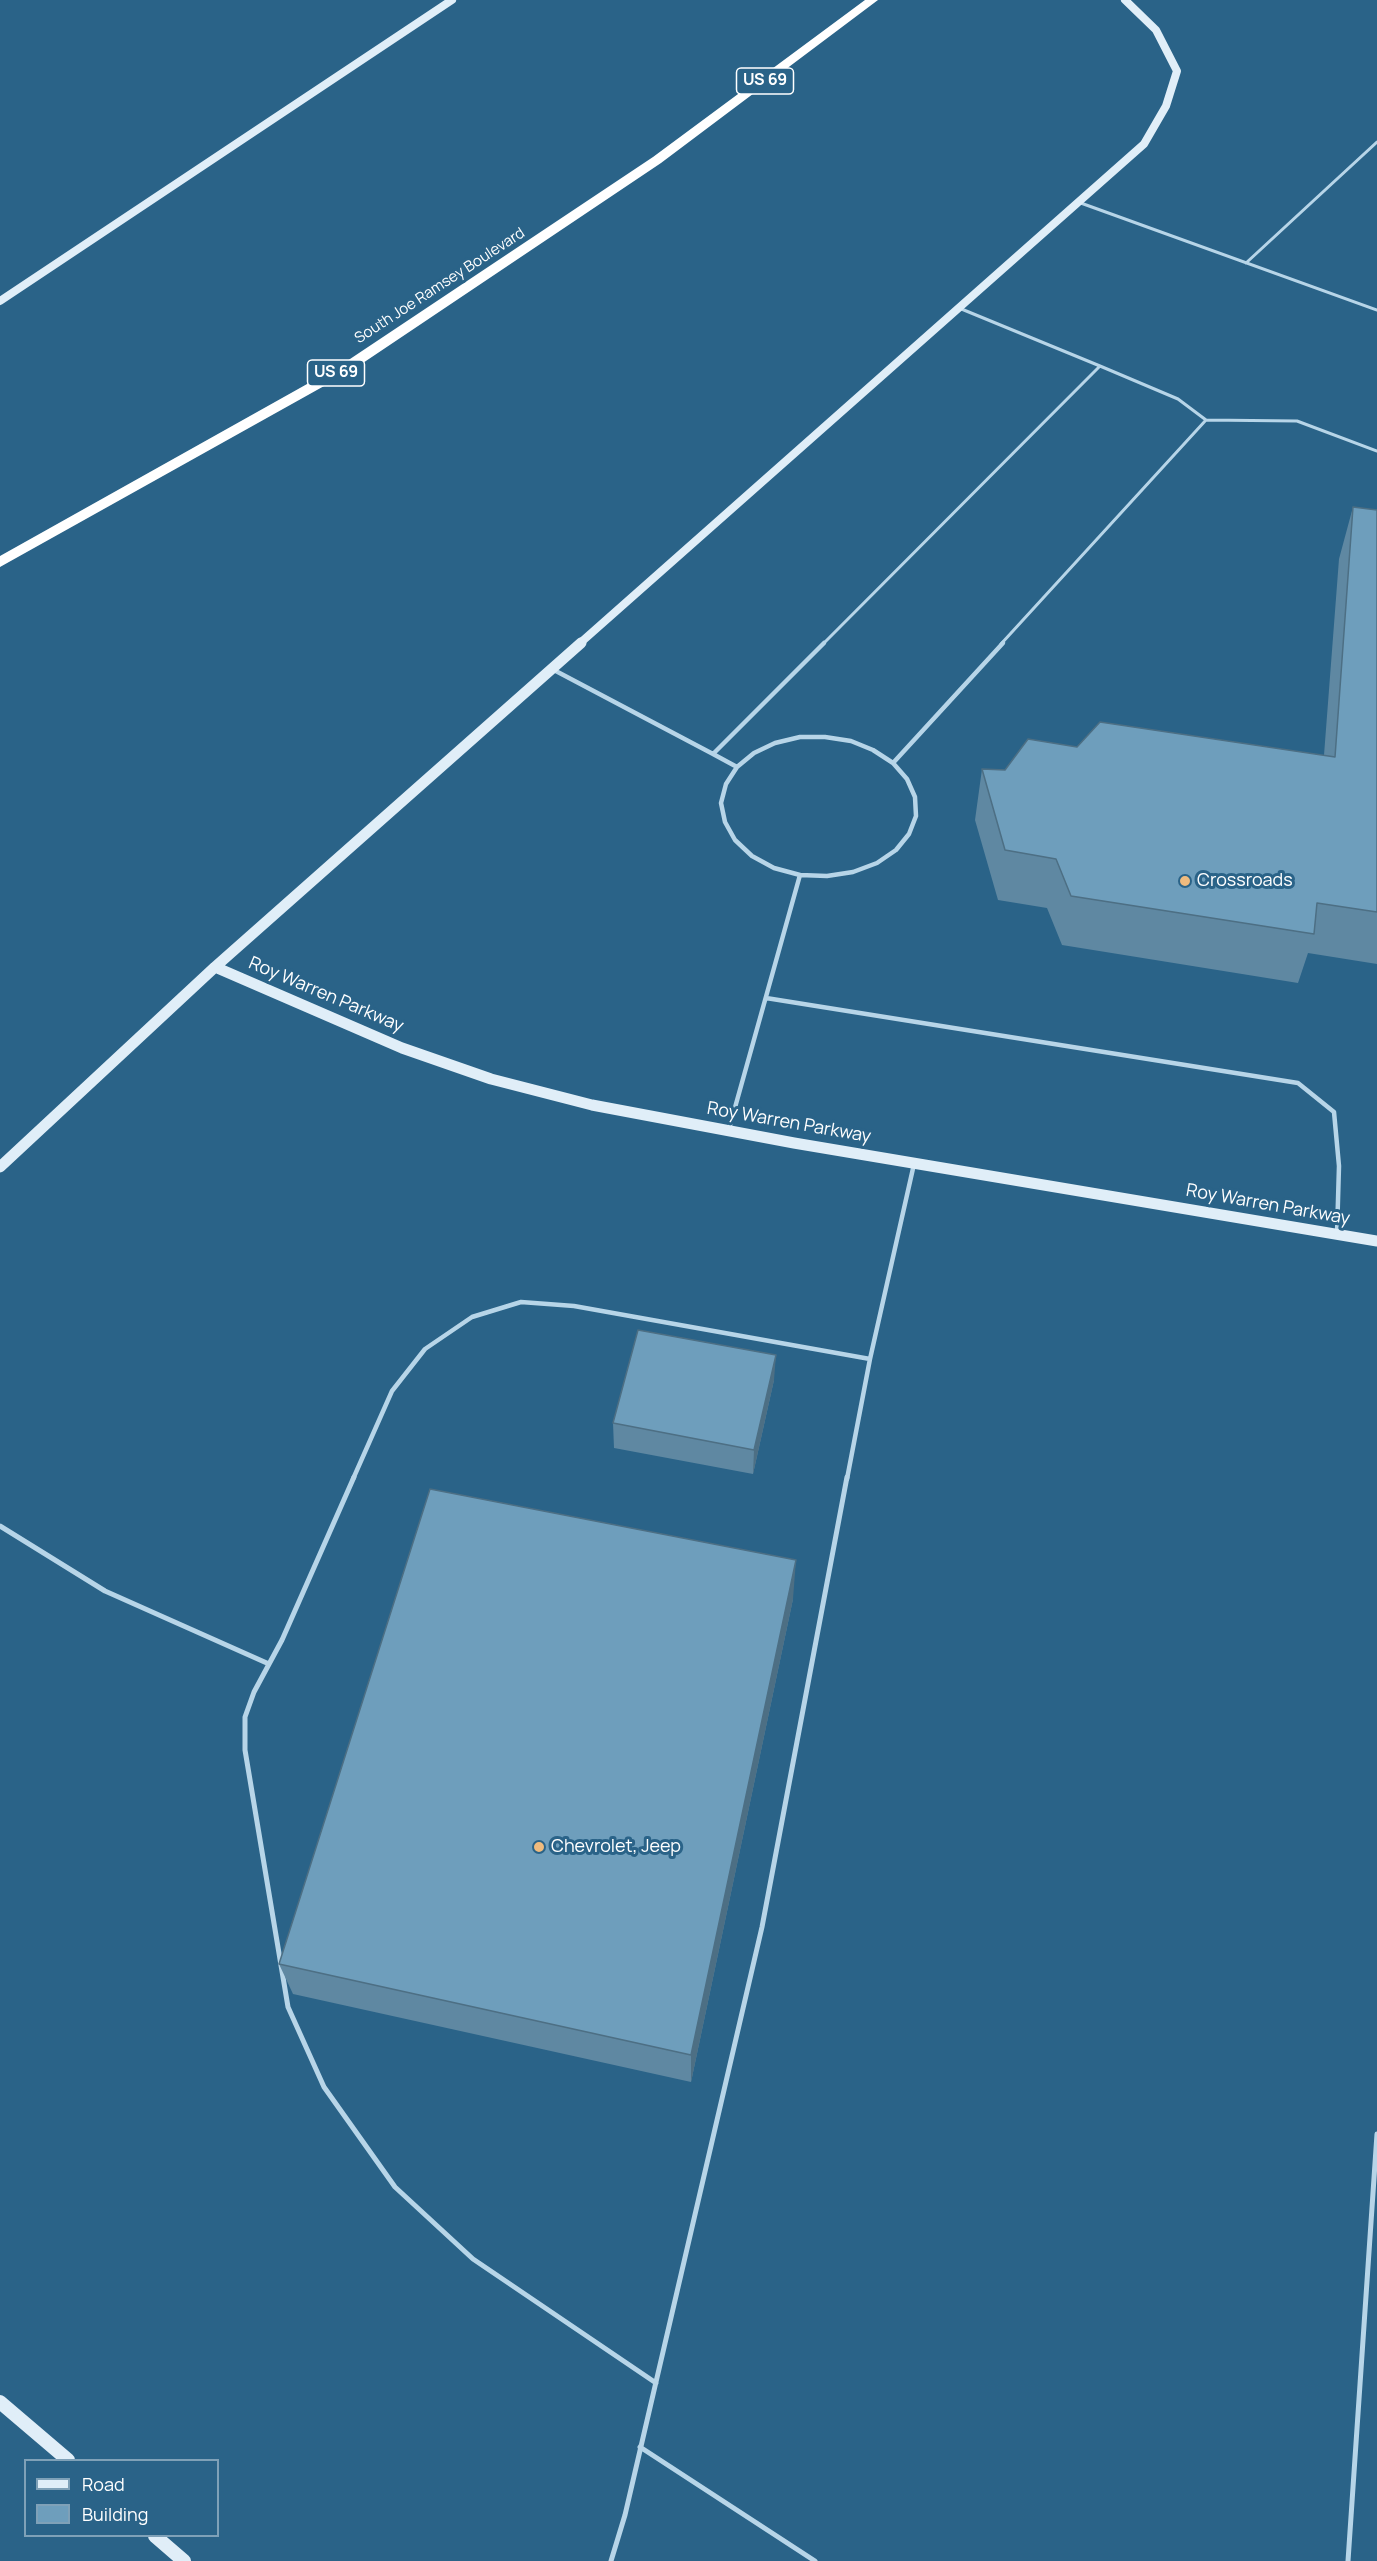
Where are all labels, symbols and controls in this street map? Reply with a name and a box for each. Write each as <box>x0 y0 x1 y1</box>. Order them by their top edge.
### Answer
road number: US 69 <box>736 68 794 94</box>
street label: South Joe Ramsey Boulevard <box>352 224 528 348</box>
road number: US 69 <box>308 360 364 386</box>
place label: Crossroads <box>1197 870 1293 892</box>
marker: Crossroads <box>1178 874 1192 888</box>
street label: Roy Warren Parkway <box>245 953 407 1037</box>
street label: Roy Warren Parkway <box>705 1098 873 1148</box>
street label: Roy Warren Parkway <box>1184 1180 1352 1230</box>
place label: Chevrolet, Jeep <box>551 1836 681 1858</box>
marker: Chevrolet, Jeep <box>532 1840 546 1854</box>
legend <box>24 2459 219 2537</box>
text: Road <box>82 2472 125 2496</box>
text: Building <box>82 2502 148 2526</box>

